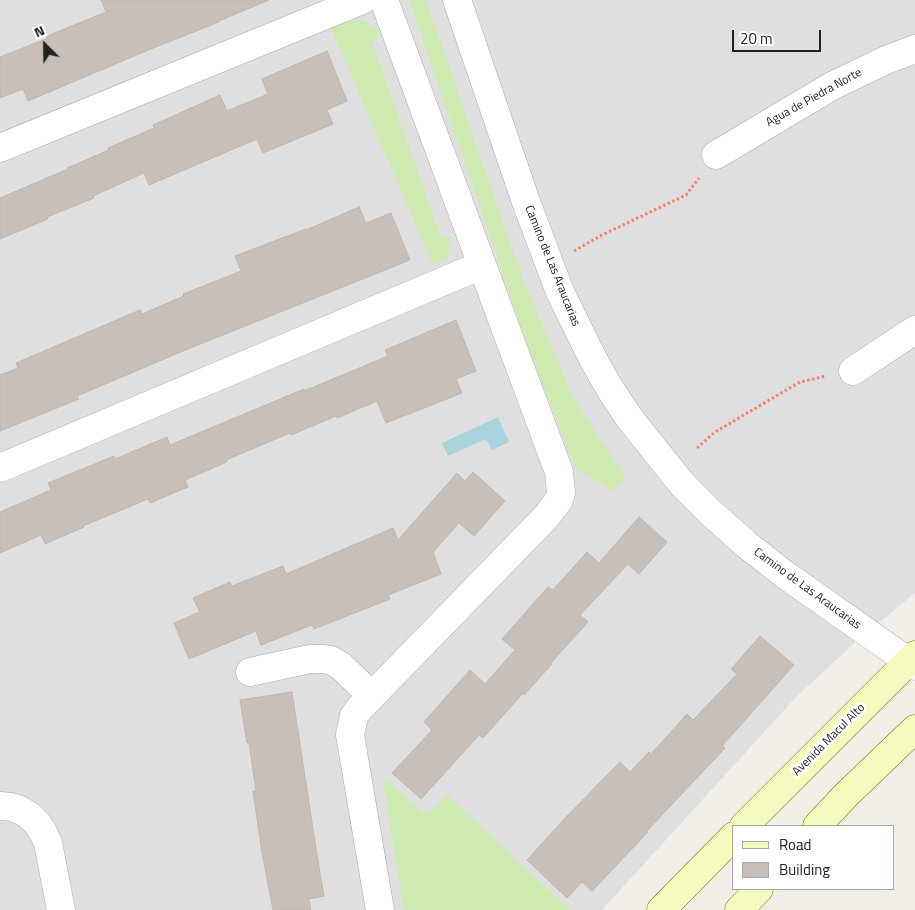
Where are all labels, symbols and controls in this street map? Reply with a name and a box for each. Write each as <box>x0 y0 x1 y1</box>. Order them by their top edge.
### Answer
text: N <box>30 19 48 42</box>
north arrow <box>20 20 70 70</box>
scale bar <box>735 20 824 52</box>
text: 20 m <box>740 27 773 50</box>
street label: Agua de Piedra Norte <box>764 66 864 130</box>
street label: Camino de Las Araucarias <box>521 204 583 328</box>
street label: Camino de Las Araucarias <box>751 545 863 633</box>
street label: Avenida Macul Alto <box>790 701 868 779</box>
legend <box>732 825 895 890</box>
text: Road <box>779 833 811 856</box>
text: Building <box>779 858 830 881</box>

